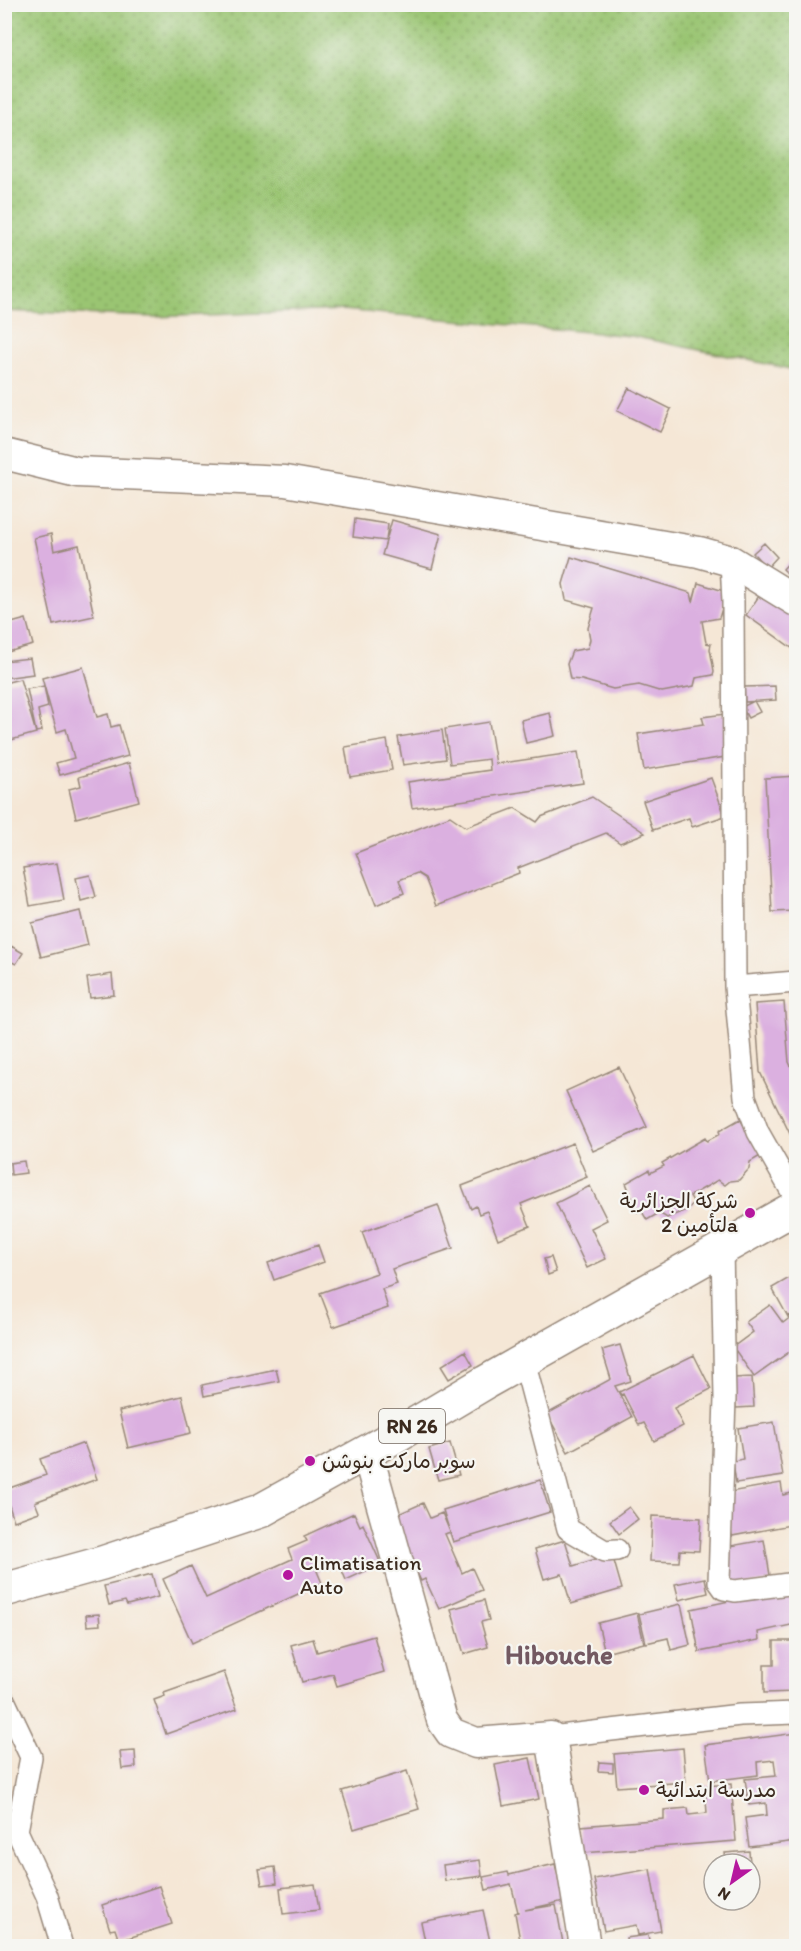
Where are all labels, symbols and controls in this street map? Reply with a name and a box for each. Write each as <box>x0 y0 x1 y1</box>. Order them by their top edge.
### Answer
place label: شركة الجزائرية لتأمين 2a <box>620 1188 738 1237</box>
marker: شركة الجزائرية لتأمين 2a <box>743 1206 757 1220</box>
road number: RN 26 <box>379 1409 445 1443</box>
place label: سوبر ماركت بنوشن <box>322 1448 476 1475</box>
marker: سوبر ماركت بنوشن <box>303 1454 317 1468</box>
place label: Climatisation Auto <box>300 1550 421 1599</box>
marker: Climatisation Auto <box>281 1568 295 1582</box>
district label: Hibouche <box>505 1638 613 1671</box>
place label: مدرسة ابتدائية <box>656 1777 776 1803</box>
marker: مدرسة ابتدائية <box>637 1783 651 1797</box>
north arrow <box>702 1852 762 1912</box>
text: N <box>714 1883 734 1905</box>

